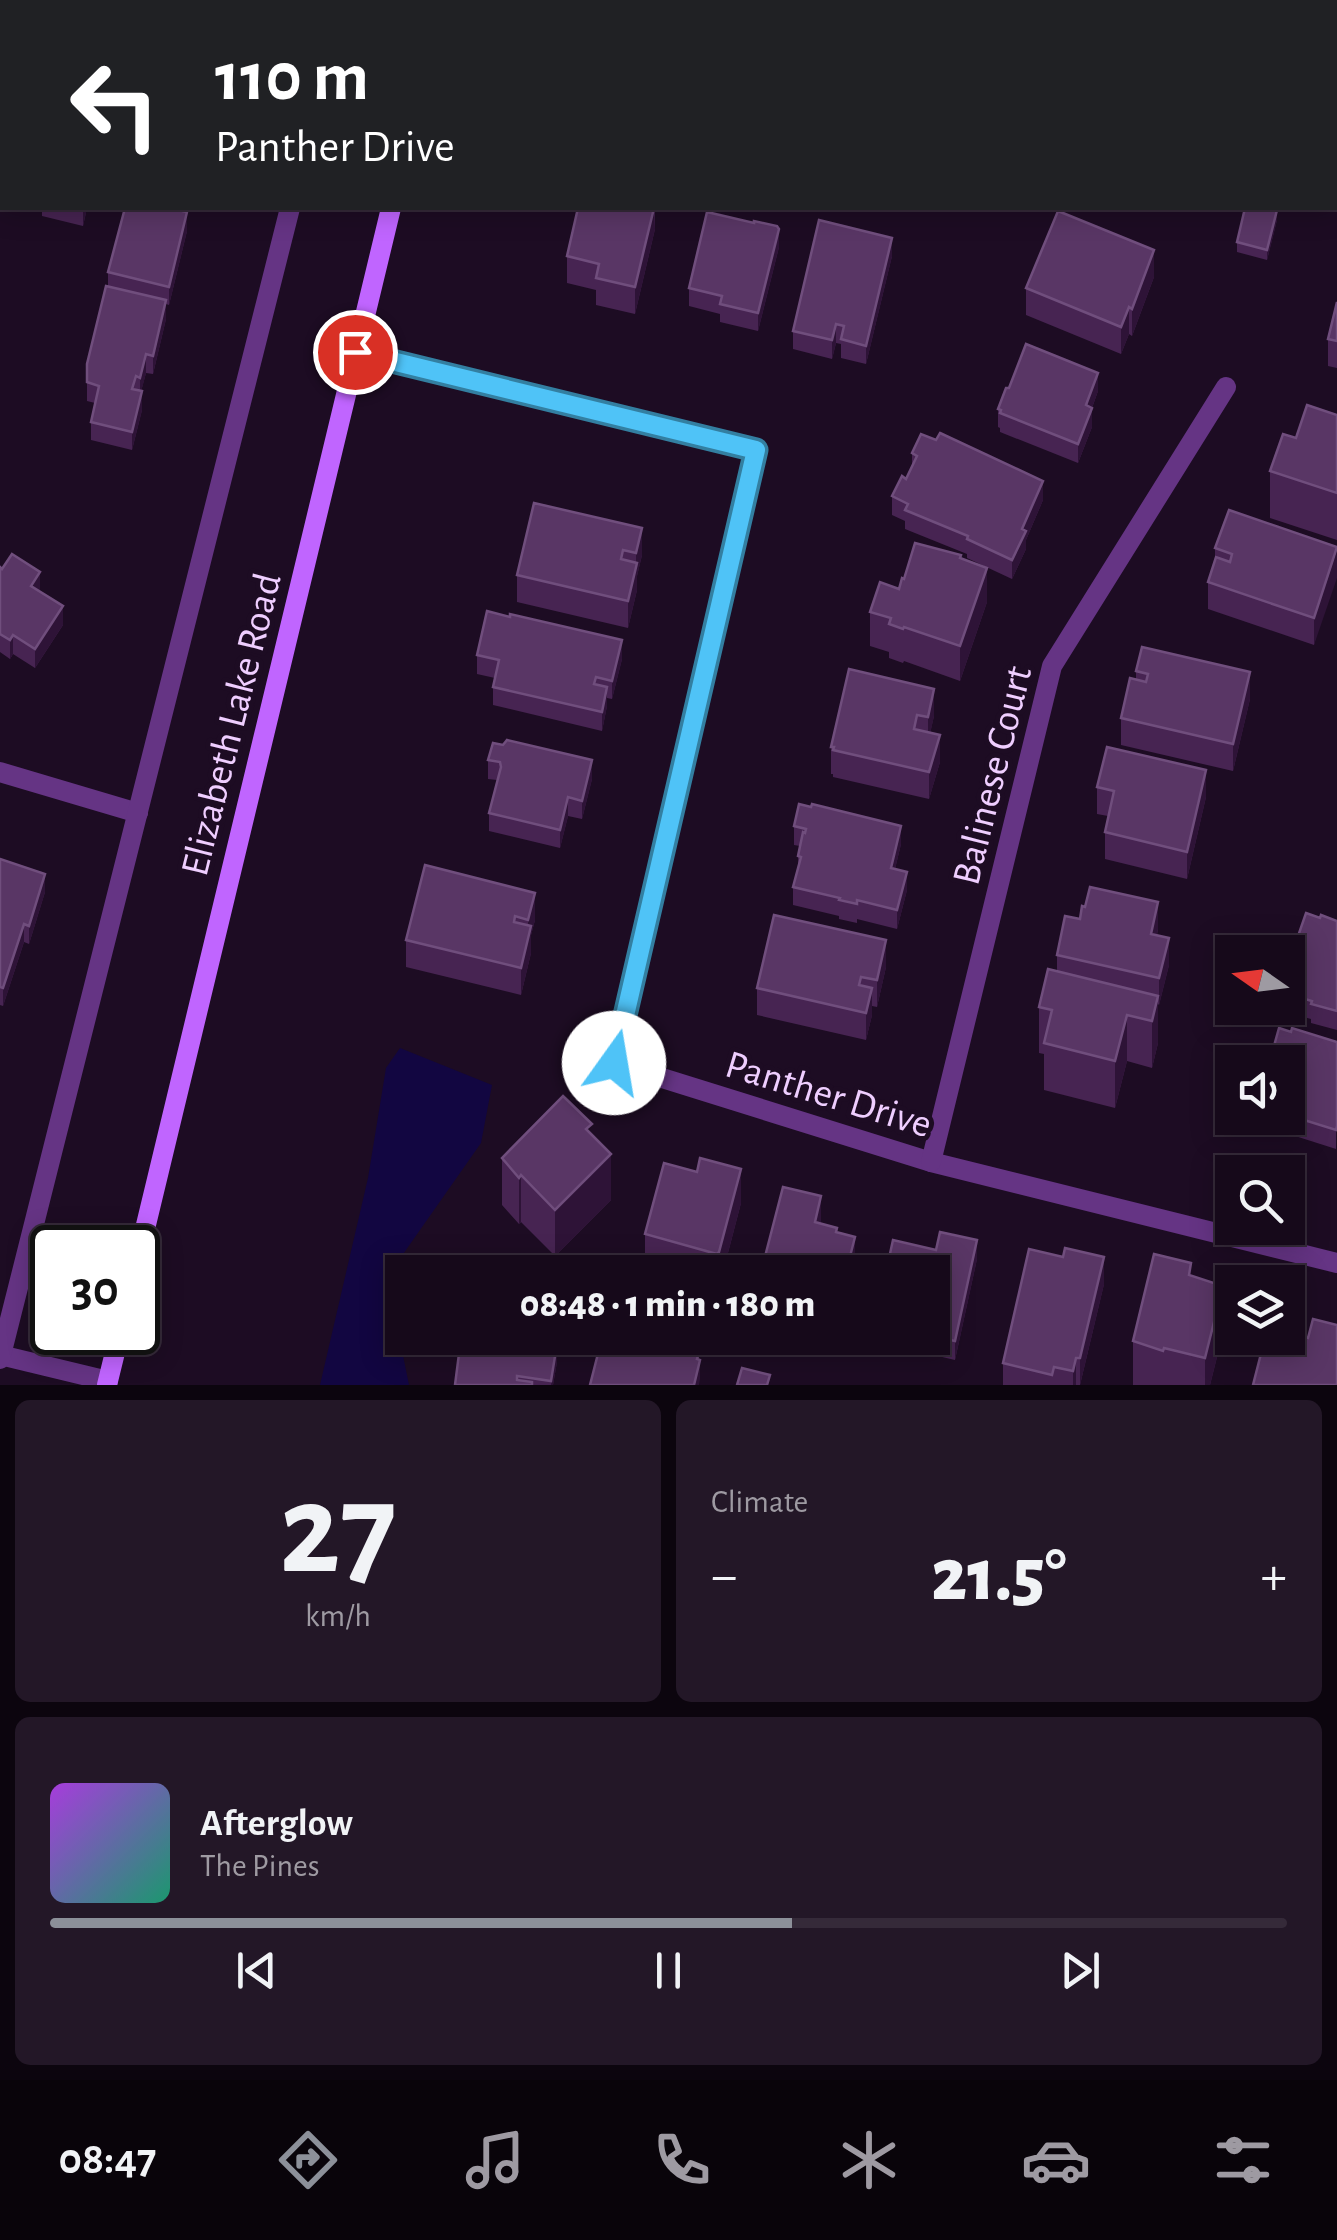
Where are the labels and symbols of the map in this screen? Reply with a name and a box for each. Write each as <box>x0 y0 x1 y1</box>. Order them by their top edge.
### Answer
pin <box>313 310 398 395</box>
street label: Elizabeth Lake Road <box>175 569 289 880</box>
street label: Balinese Court <box>946 662 1039 889</box>
north arrow <box>1215 935 1305 1025</box>
position arrow <box>562 1011 666 1115</box>
street label: Panther Drive <box>721 1045 936 1145</box>
speed limit sign: 30 <box>30 1225 160 1355</box>

